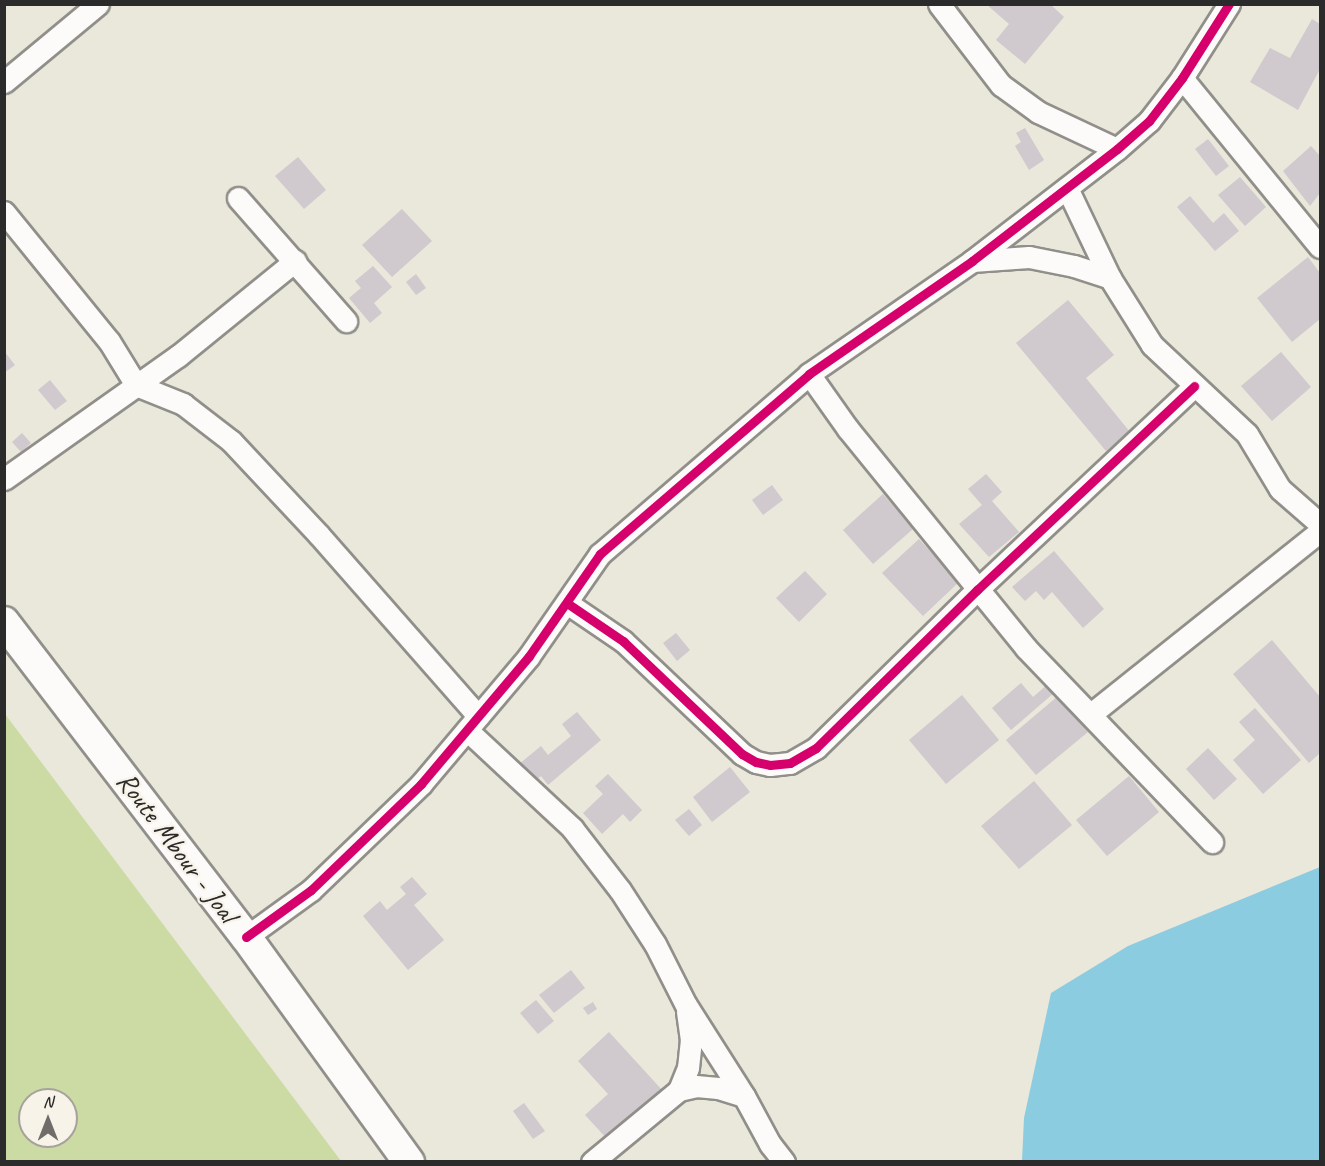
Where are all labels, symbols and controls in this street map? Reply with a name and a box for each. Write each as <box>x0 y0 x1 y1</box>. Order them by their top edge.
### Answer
street label: Route Mbour - Joal <box>109 765 245 929</box>
north arrow <box>18 1088 78 1148</box>
text: N <box>43 1092 53 1112</box>

